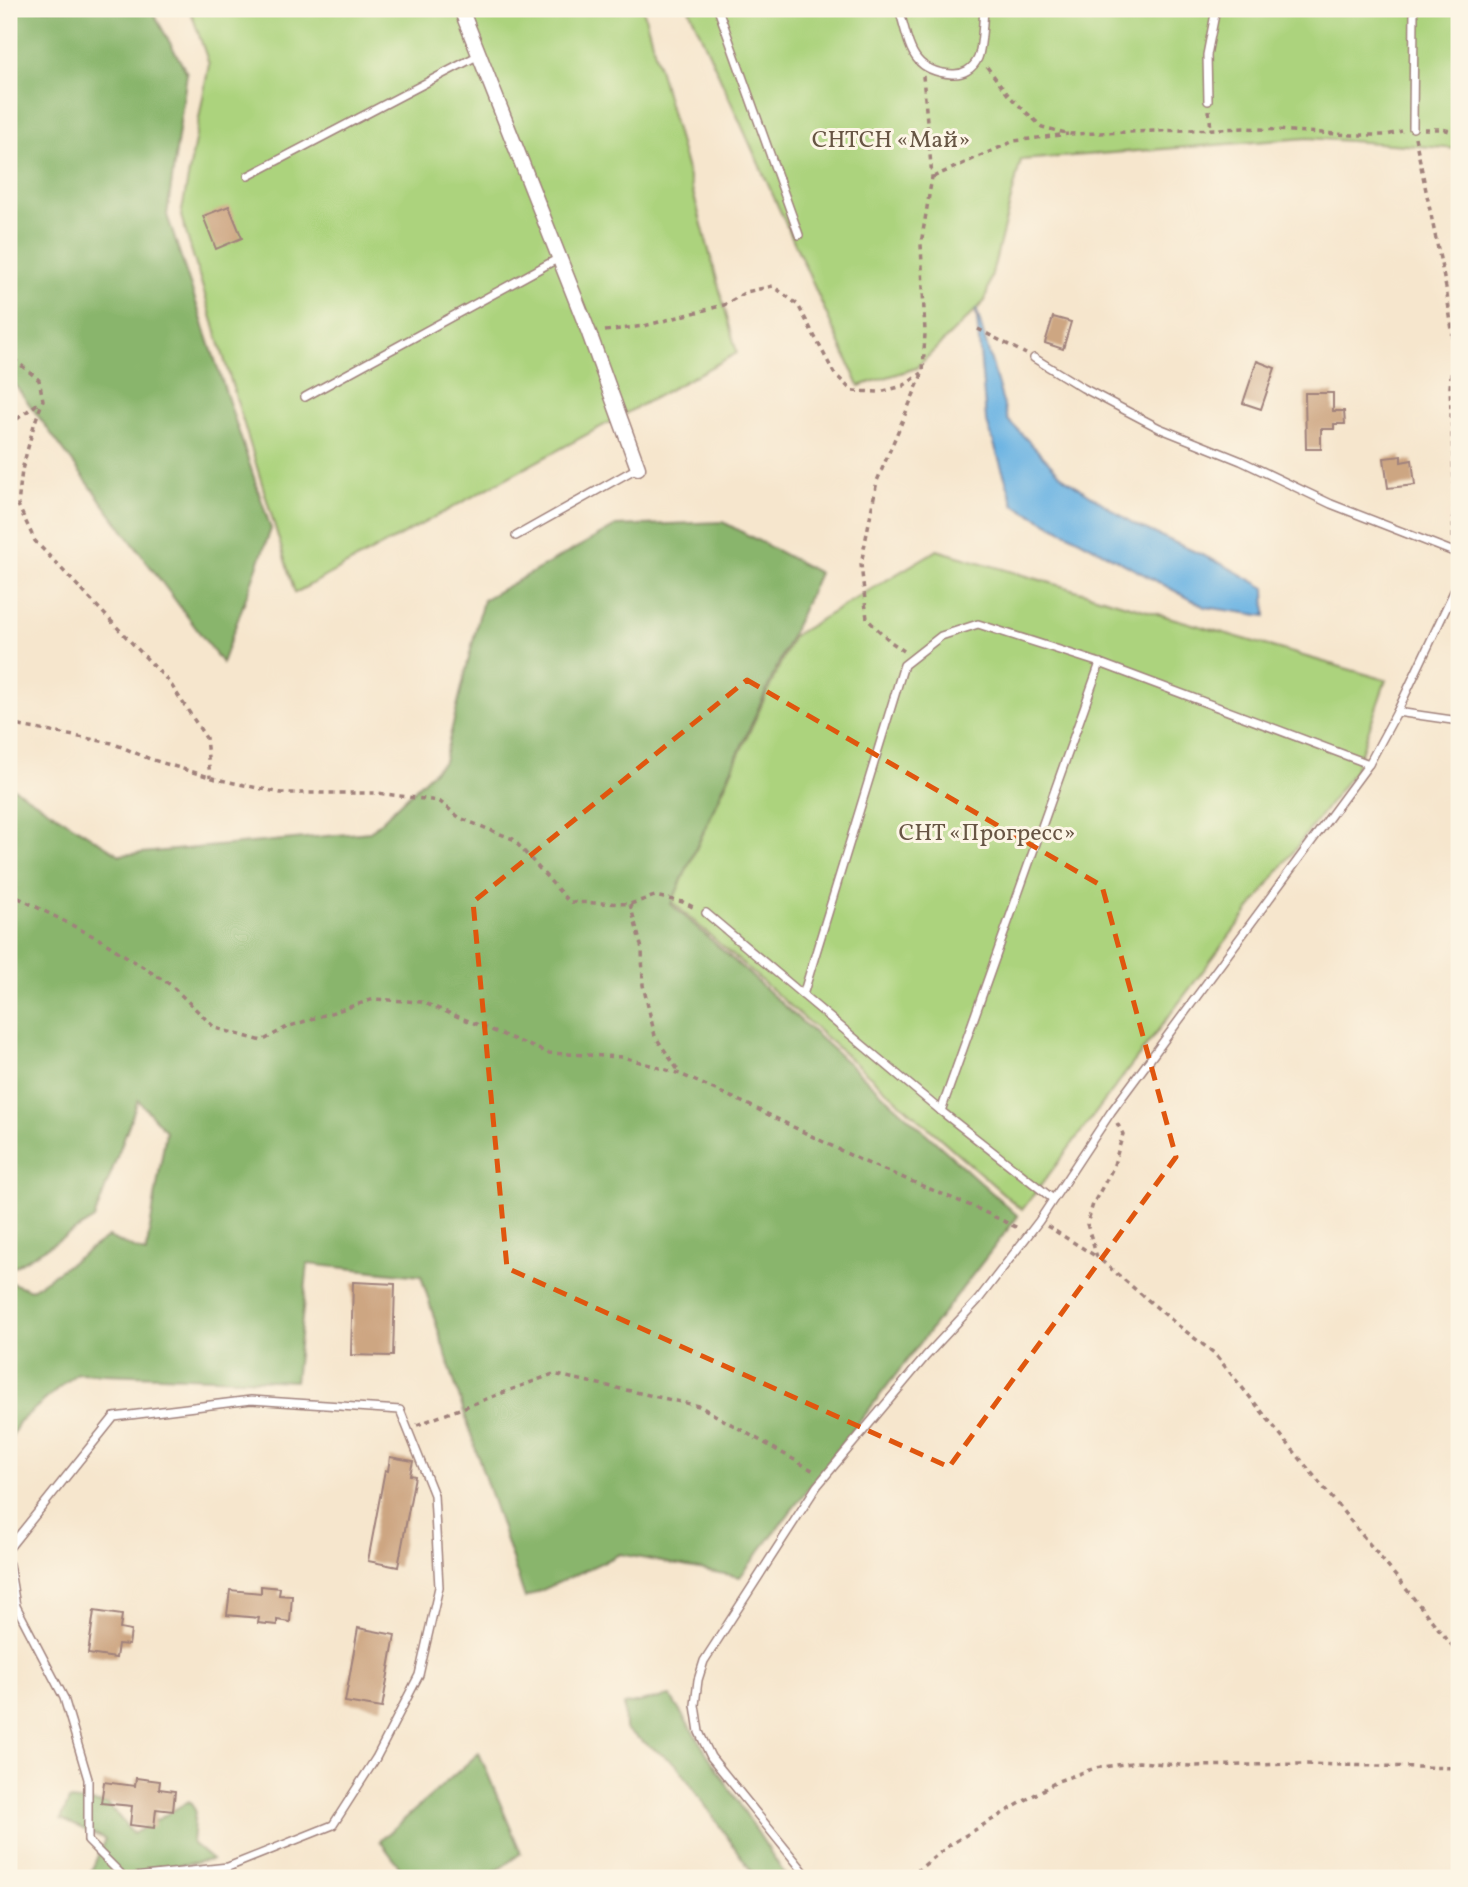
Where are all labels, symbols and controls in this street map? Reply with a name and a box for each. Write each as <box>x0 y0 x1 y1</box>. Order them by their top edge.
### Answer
park label: СНТСН «Май» <box>812 124 970 158</box>
park label: СНТ «Прогресс» <box>899 817 1075 851</box>

